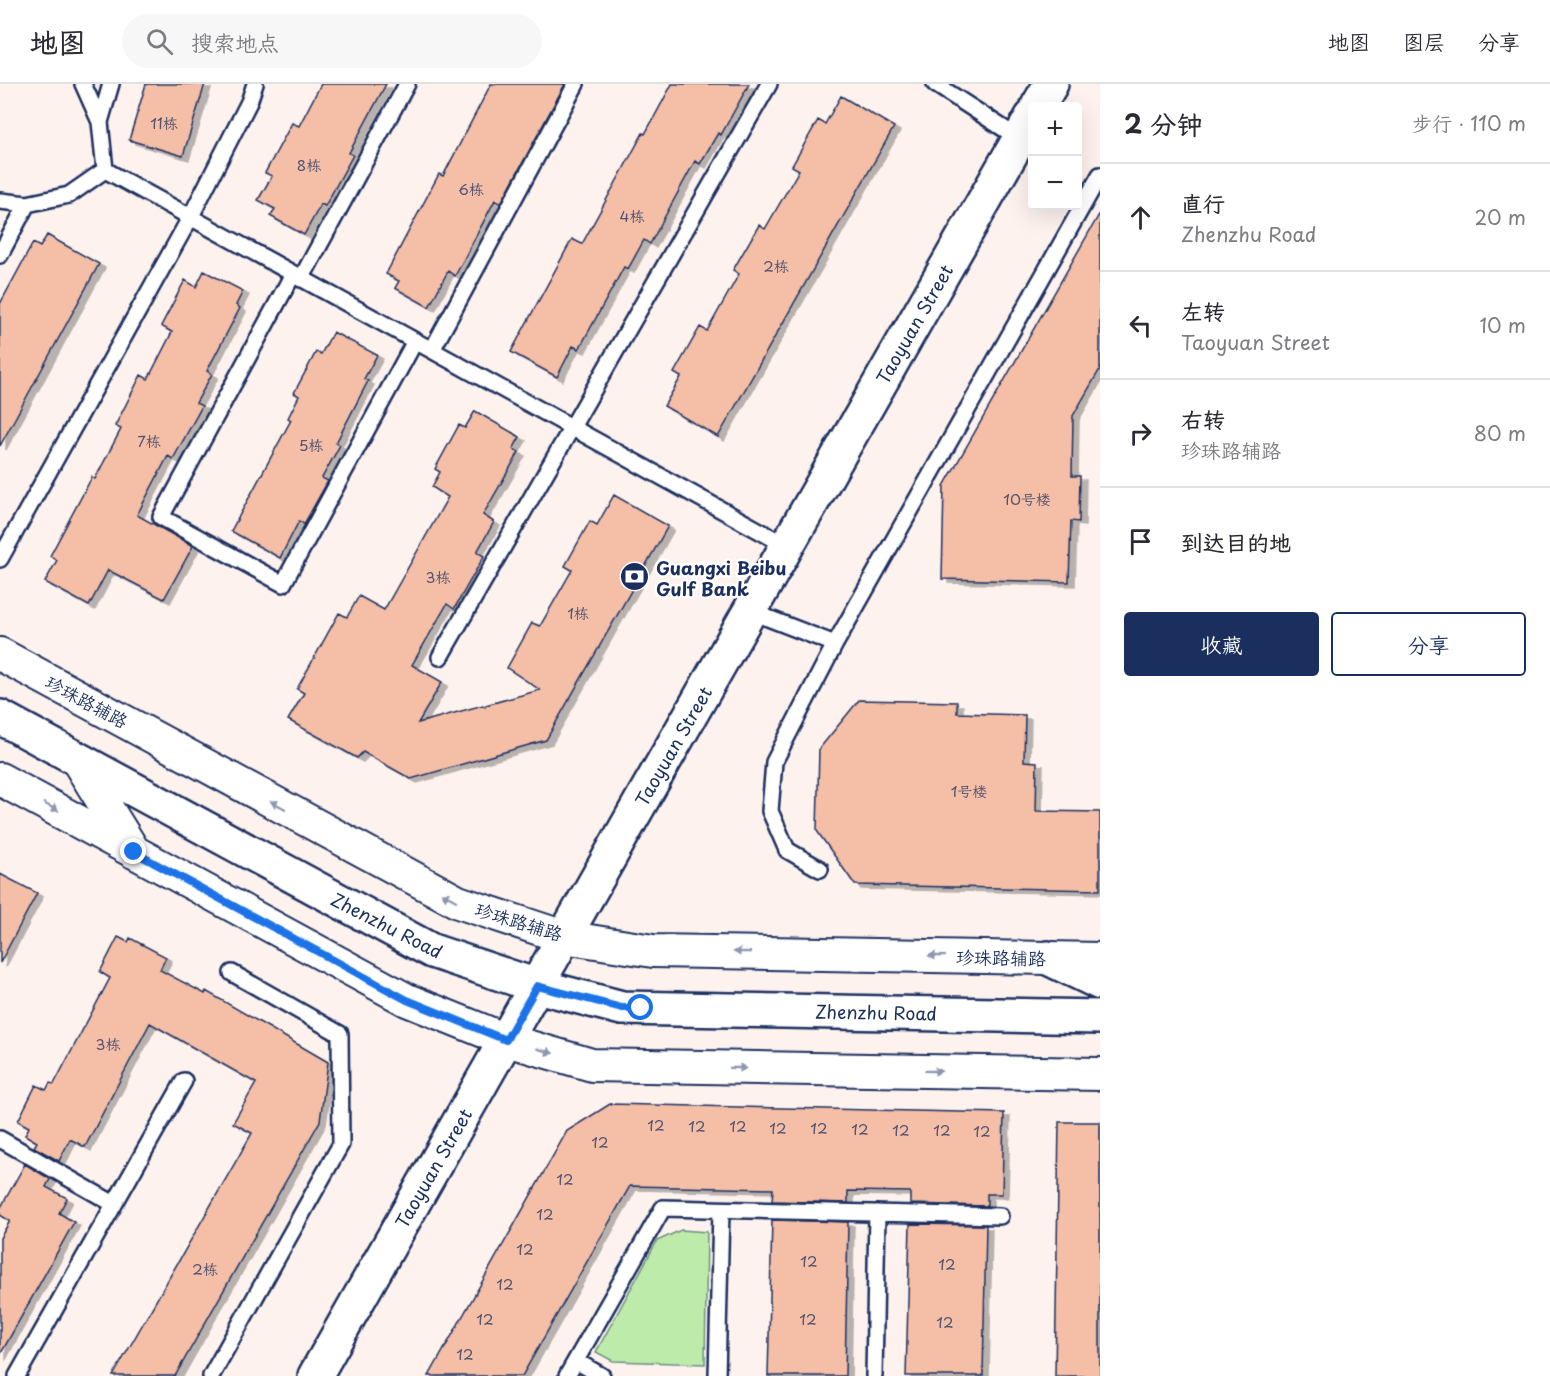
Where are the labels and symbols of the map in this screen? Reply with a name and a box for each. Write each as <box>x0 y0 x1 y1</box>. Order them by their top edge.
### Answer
house number: 11栋 <box>150 111 178 134</box>
house number: 8栋 <box>297 153 321 176</box>
house number: 6栋 <box>458 177 484 200</box>
house number: 4栋 <box>620 204 644 227</box>
house number: 2栋 <box>763 254 789 277</box>
street label: Taoyuan Street <box>869 259 959 389</box>
house number: 7栋 <box>137 429 161 452</box>
house number: 5栋 <box>299 433 323 456</box>
house number: 10号楼 <box>1003 487 1051 510</box>
place label: Guangxi Beibu Gulf Bank <box>656 554 786 602</box>
bank icon: Guangxi Beibu Gulf Bank <box>619 561 651 593</box>
house number: 3栋 <box>426 565 450 588</box>
house number: 1栋 <box>567 601 589 624</box>
street label: 珍珠路辅路 <box>41 668 133 734</box>
street label: Taoyuan Street <box>628 681 718 811</box>
house number: 1号楼 <box>951 779 987 802</box>
one-way arrow <box>269 800 286 810</box>
one-way arrow <box>43 802 60 812</box>
route end <box>120 838 146 864</box>
street label: Zhenzhu Road <box>327 885 447 965</box>
one-way arrow <box>441 892 458 902</box>
street label: 珍珠路辅路 <box>472 895 566 947</box>
street label: 珍珠路辅路 <box>956 943 1046 971</box>
one-way arrow <box>732 947 751 957</box>
one-way arrow <box>927 951 946 961</box>
route start <box>627 994 653 1020</box>
street label: Zhenzhu Road <box>815 997 937 1027</box>
house number: 3栋 <box>96 1032 120 1055</box>
one-way arrow <box>536 1047 554 1056</box>
one-way arrow <box>729 1063 748 1073</box>
one-way arrow <box>924 1067 943 1076</box>
street label: Taoyuan Street <box>388 1103 478 1233</box>
house number: 12 <box>647 1113 665 1136</box>
house number: 12 <box>688 1114 706 1137</box>
house number: 12 <box>729 1114 747 1137</box>
house number: 12 <box>769 1116 787 1139</box>
house number: 12 <box>810 1116 828 1139</box>
house number: 12 <box>851 1117 869 1140</box>
house number: 12 <box>892 1118 910 1141</box>
house number: 12 <box>933 1118 951 1141</box>
house number: 12 <box>973 1119 991 1142</box>
house number: 12 <box>591 1130 609 1153</box>
house number: 12 <box>556 1167 574 1190</box>
house number: 12 <box>536 1202 554 1225</box>
house number: 12 <box>516 1237 534 1260</box>
house number: 12 <box>800 1249 818 1272</box>
house number: 12 <box>938 1252 956 1275</box>
house number: 2栋 <box>192 1257 218 1280</box>
house number: 12 <box>496 1272 514 1295</box>
house number: 12 <box>476 1307 494 1330</box>
house number: 12 <box>799 1307 817 1330</box>
house number: 12 <box>936 1310 954 1333</box>
house number: 12 <box>456 1342 474 1365</box>

